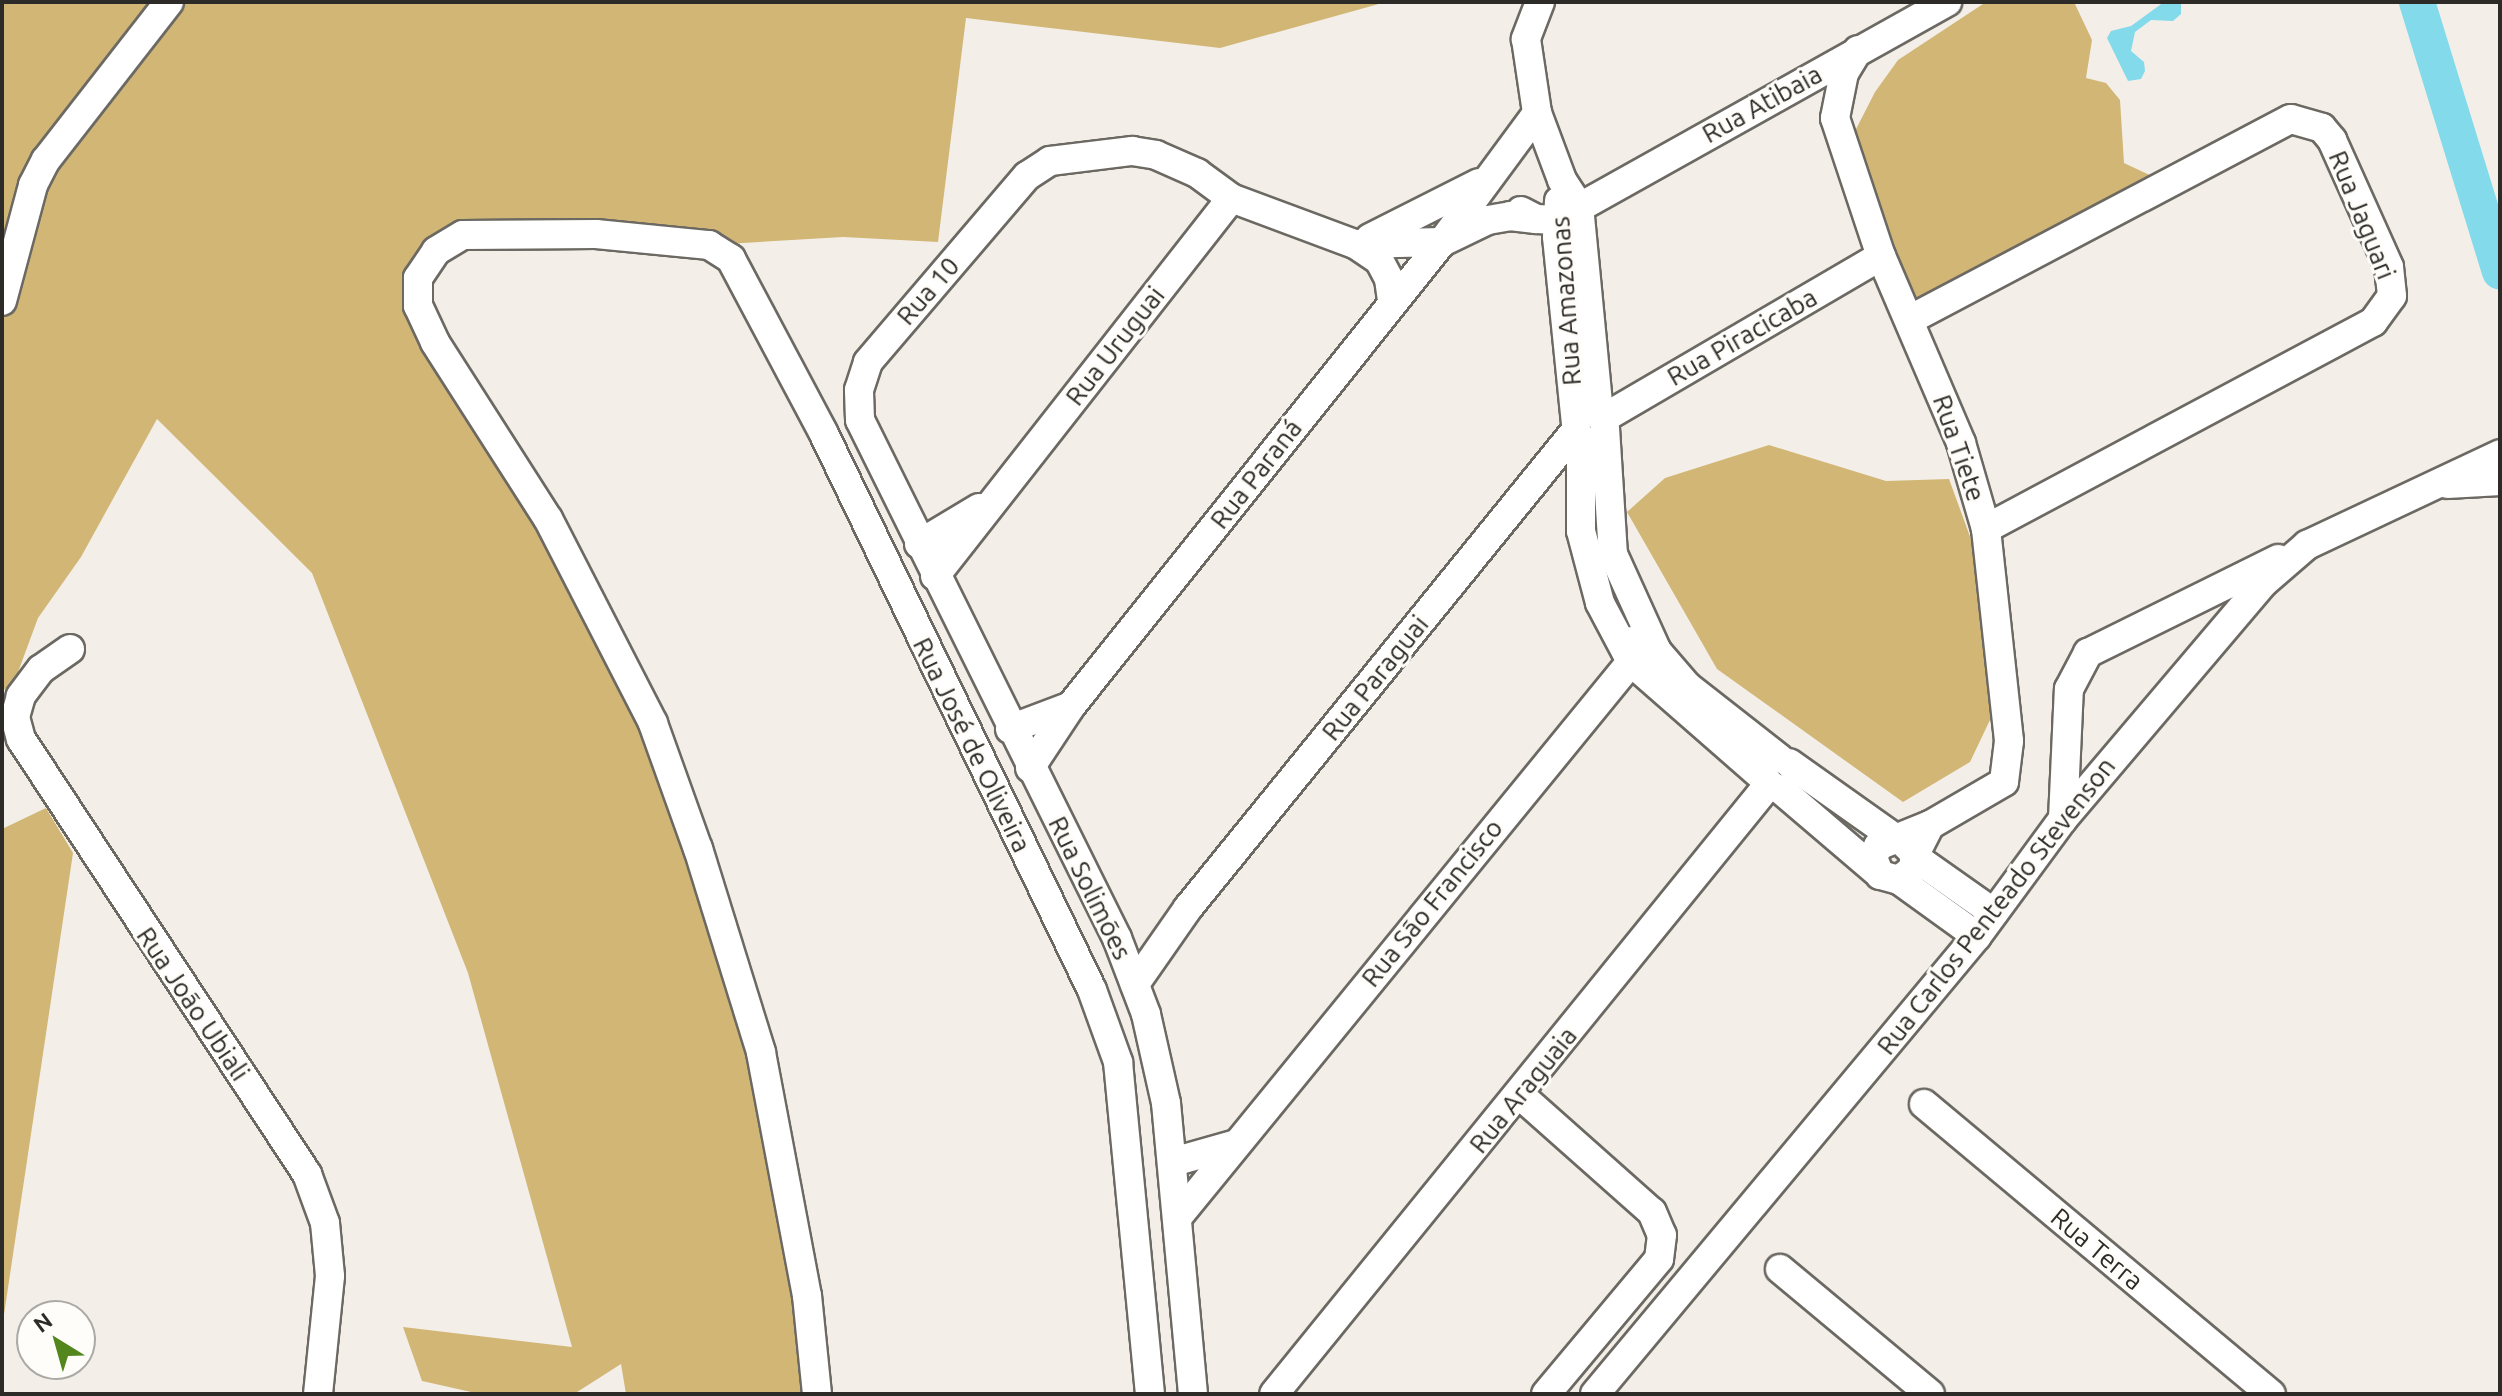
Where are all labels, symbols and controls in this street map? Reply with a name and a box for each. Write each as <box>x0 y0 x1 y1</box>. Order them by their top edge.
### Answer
street label: Rua Atibaia <box>1697 58 1827 150</box>
street label: Rua Jaguari <box>2322 146 2402 284</box>
street label: Rua Amazonas <box>1545 215 1587 387</box>
street label: Rua 10 <box>890 251 966 331</box>
street label: Rua Uruguai <box>1059 280 1171 412</box>
street label: Rua Piracicaba <box>1662 282 1822 392</box>
street label: Rua Tiete <box>1926 391 1992 505</box>
street label: Rua Paraná <box>1204 413 1308 535</box>
street label: Rua Paraguai <box>1315 609 1435 747</box>
street label: Rua José de Oliveira <box>906 632 1038 858</box>
street label: Rua Carlos Penteado Stevenson <box>1870 751 2122 1061</box>
street label: Rua Solimões <box>1042 811 1138 965</box>
street label: Rua São Francisco <box>1355 813 1509 993</box>
street label: Rua João Ubiali <box>130 921 256 1087</box>
street label: Rua Araguaia <box>1463 1021 1583 1159</box>
street label: Rua Terra <box>2044 1201 2150 1297</box>
north arrow <box>16 1300 96 1380</box>
text: N <box>28 1307 57 1337</box>

